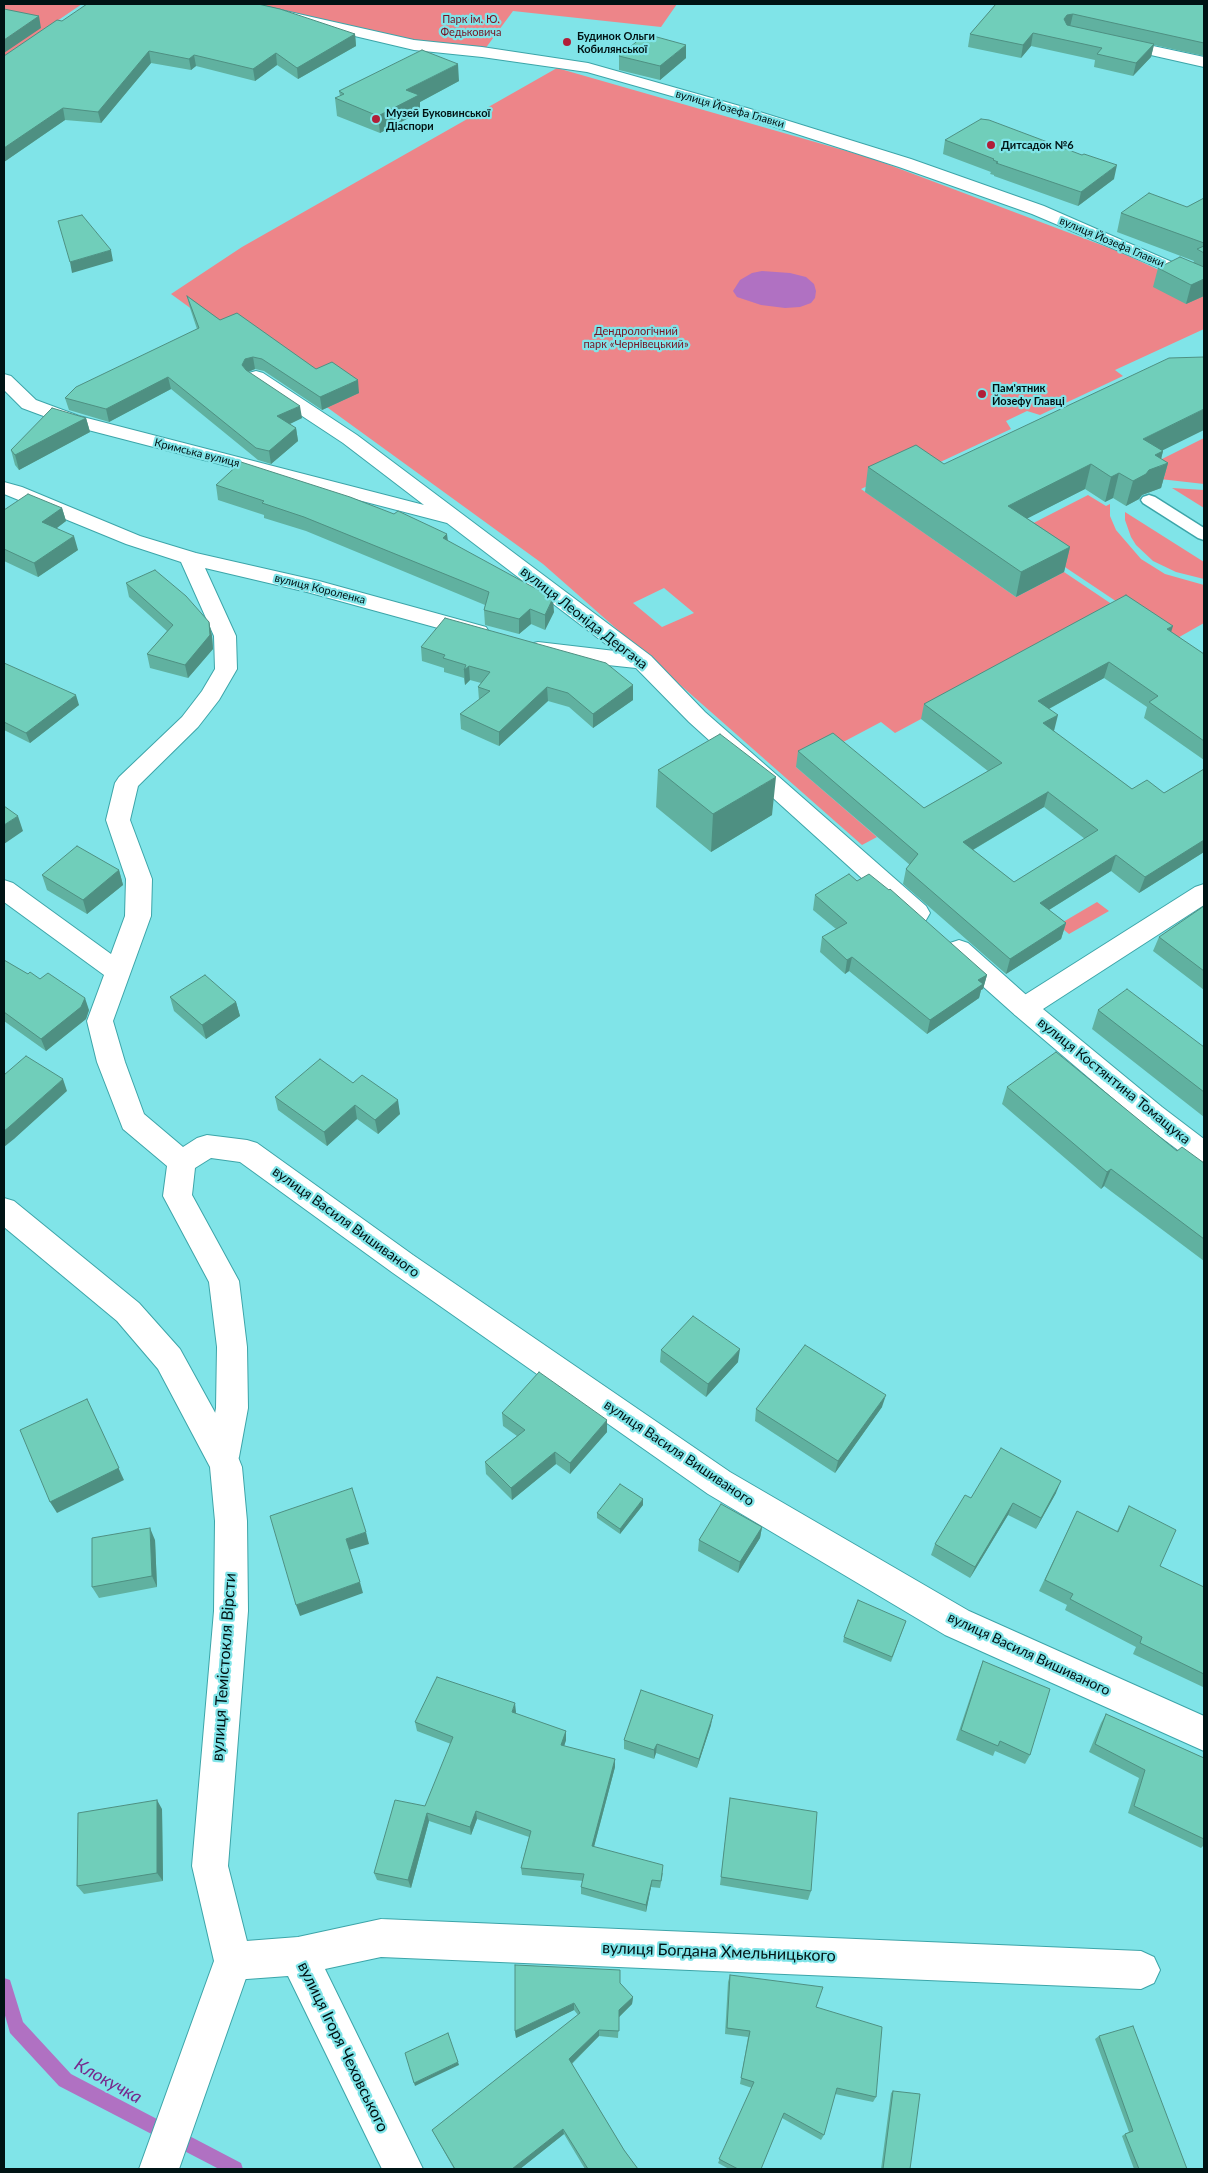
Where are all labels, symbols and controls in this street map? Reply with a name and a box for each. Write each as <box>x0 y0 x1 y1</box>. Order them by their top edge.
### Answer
park label: Парк ім. Ю. Федьковича <box>440 12 502 38</box>
place label: Будинок Ольги Кобилянської <box>577 29 655 55</box>
marker: Будинок Ольги Кобилянської <box>561 36 573 48</box>
street label: вулиця Йозефа Главки <box>674 87 786 131</box>
place label: Музей Буковинської Діаспори <box>386 106 490 132</box>
marker: Музей Буковинської Діаспори <box>370 113 382 125</box>
place label: Дитсадок №6 <box>1001 138 1074 152</box>
marker: Дитсадок №6 <box>985 139 997 151</box>
street label: вулиця Йозефа Главки <box>1058 214 1166 270</box>
park label: Дендрологічний парк «Чернівецький» <box>583 324 689 350</box>
place label: Пам'ятник Йозефу Главці <box>992 381 1065 407</box>
marker: Пам'ятник Йозефу Главці <box>976 388 988 400</box>
street label: Кримська вулиця <box>153 436 241 470</box>
street label: вулиця Леоніда Дергача <box>517 563 651 673</box>
street label: вулиця Короленка <box>273 571 367 607</box>
street label: вулиця Костянтина Томащука <box>1034 1014 1194 1148</box>
street label: вулиця Василя Вишиваного <box>269 1163 423 1281</box>
street label: вулиця Василя Вишиваного <box>601 1396 757 1510</box>
street label: вулиця Темістокля Вірсти <box>208 1572 240 1762</box>
street label: вулиця Василя Вишиваного <box>945 1609 1113 1699</box>
street label: вулиця Богдана Хмельницького <box>602 1938 836 1966</box>
street label: вулиця Ігоря Чеховського <box>293 1959 393 2135</box>
water label: Клокучка <box>70 2054 146 2108</box>

